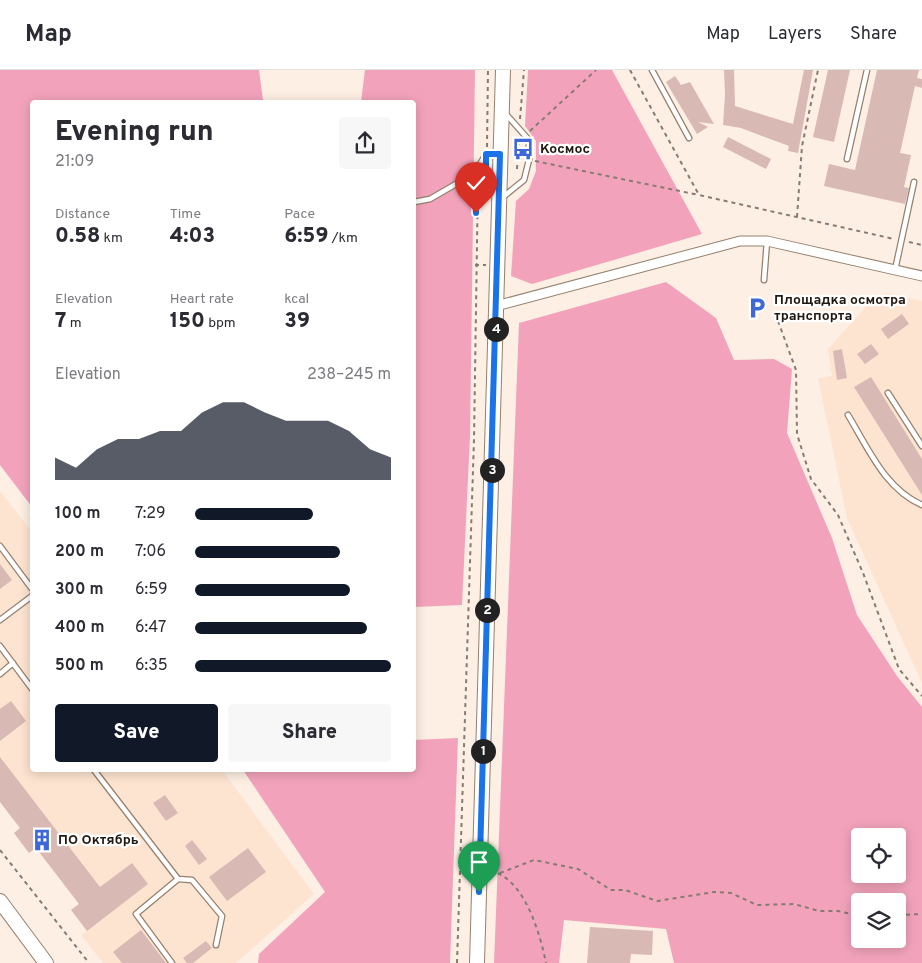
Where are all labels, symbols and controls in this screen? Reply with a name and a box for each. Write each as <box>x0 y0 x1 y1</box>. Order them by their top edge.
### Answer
text: Map <box>25 20 72 50</box>
text: Map <box>706 23 740 46</box>
text: Layers <box>768 23 822 46</box>
text: Share <box>850 23 897 46</box>
text: Evening run <box>55 115 214 151</box>
button: share <box>339 117 391 169</box>
bus stop icon: Космос <box>510 136 536 162</box>
place label: Космос <box>540 141 590 158</box>
text: 21:09 <box>55 152 94 172</box>
pin <box>455 162 497 213</box>
icon: check <box>462 169 490 197</box>
text: Distance <box>55 206 110 223</box>
text: Time <box>170 206 201 223</box>
text: Pace <box>284 206 315 223</box>
text: 0.58 <box>55 223 100 250</box>
text: 4:03 <box>170 223 215 250</box>
text: 6:59 <box>284 223 328 250</box>
text: km <box>100 230 123 247</box>
text: /km <box>328 230 358 247</box>
text: Elevation <box>55 291 113 308</box>
text: Heart rate <box>170 291 234 308</box>
text: kcal <box>284 291 309 308</box>
place label: Площадка осмотра транспорта <box>774 292 906 325</box>
parking icon: Площадка осмотра транспорта <box>744 295 770 321</box>
text: 7 <box>55 308 66 335</box>
text: 150 <box>170 308 205 335</box>
text: 39 <box>284 308 310 335</box>
text: m <box>66 315 82 332</box>
text: bpm <box>205 315 236 332</box>
pin: 4 <box>484 316 508 342</box>
text: 4 <box>492 321 501 338</box>
text: Elevation <box>55 365 121 385</box>
text: 238–245 m <box>307 365 391 385</box>
pin: 3 <box>480 458 504 482</box>
text: 3 <box>488 462 497 479</box>
text: 100 m <box>55 504 101 524</box>
text: 7:29 <box>135 504 166 524</box>
text: 200 m <box>55 542 104 562</box>
text: 7:06 <box>135 542 166 562</box>
text: 300 m <box>55 580 103 600</box>
text: 6:59 <box>135 580 167 600</box>
pin: 2 <box>474 598 500 622</box>
text: 2 <box>483 602 492 619</box>
text: 400 m <box>55 618 104 638</box>
text: 6:47 <box>135 618 166 638</box>
text: 500 m <box>55 656 104 676</box>
text: 6:35 <box>135 656 168 676</box>
button: Save <box>55 704 218 762</box>
button: Share <box>228 704 391 762</box>
pin: 1 <box>470 738 496 764</box>
text: 1 <box>481 743 486 760</box>
building icon: ПО Октябрь <box>29 827 55 853</box>
map controls <box>851 828 906 948</box>
button: locate <box>851 828 906 883</box>
place label: ПО Октябрь <box>58 832 139 849</box>
pin <box>458 841 500 892</box>
icon: arrive <box>465 848 493 876</box>
button: layers <box>851 893 906 948</box>

